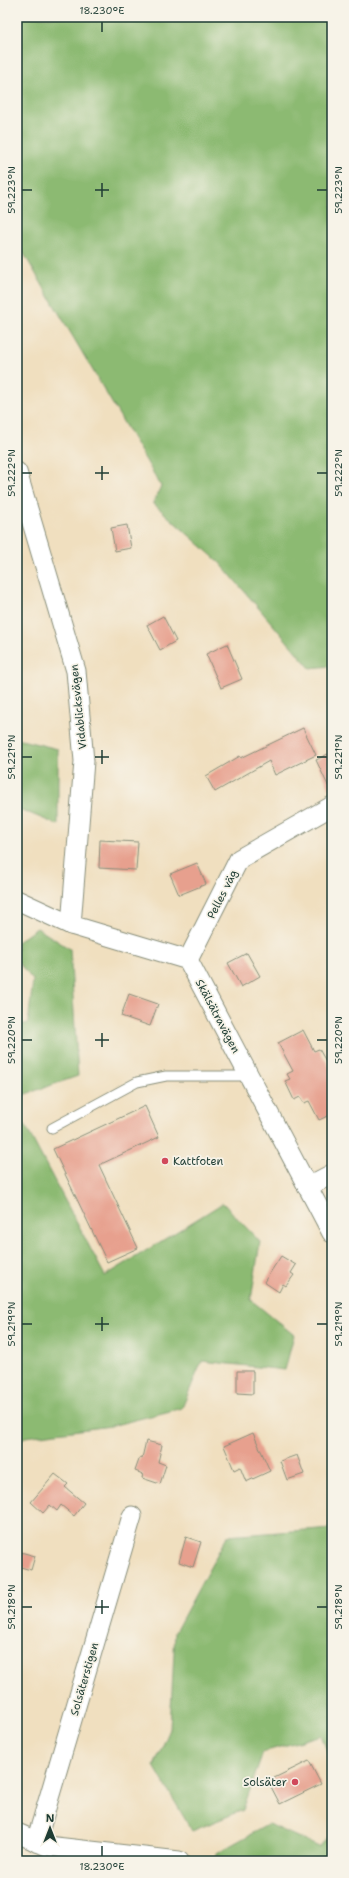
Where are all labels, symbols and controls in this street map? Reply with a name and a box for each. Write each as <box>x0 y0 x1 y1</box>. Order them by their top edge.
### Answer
text: 18.230°E <box>80 4 124 17</box>
text: 59.223°N <box>5 166 18 214</box>
text: 59.223°N <box>332 166 345 214</box>
text: 59.222°N <box>5 449 18 497</box>
text: 59.222°N <box>332 449 345 497</box>
street label: Vidablicksvägen <box>67 663 90 750</box>
text: 59.221°N <box>5 735 18 779</box>
text: 59.221°N <box>332 735 345 779</box>
street label: Pelles väg <box>204 867 241 921</box>
street label: Skälsätravägen <box>192 977 243 1056</box>
text: 59.220°N <box>5 1016 18 1064</box>
text: 59.220°N <box>332 1016 345 1064</box>
place label: Kattfoten <box>173 1154 224 1169</box>
marker: Kattfoten <box>160 1156 170 1166</box>
text: 59.219°N <box>5 1302 18 1346</box>
text: 59.219°N <box>332 1302 345 1346</box>
text: 59.218°N <box>5 1584 18 1630</box>
text: 59.218°N <box>332 1584 345 1630</box>
street label: Solsäterstigen <box>67 1641 102 1718</box>
place label: Solsäter <box>243 1775 287 1790</box>
marker: Solsäter <box>290 1777 300 1787</box>
north arrow <box>30 1808 70 1848</box>
text: N <box>46 1811 55 1826</box>
text: 18.230°E <box>80 1860 124 1873</box>

